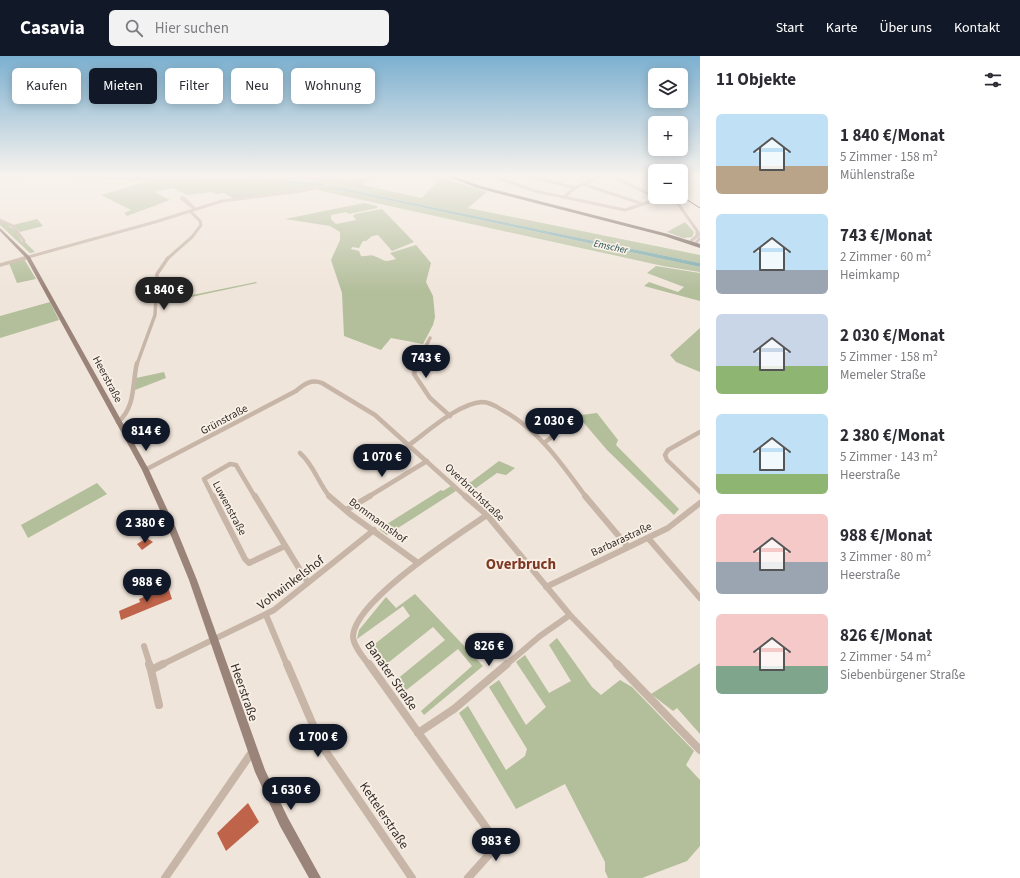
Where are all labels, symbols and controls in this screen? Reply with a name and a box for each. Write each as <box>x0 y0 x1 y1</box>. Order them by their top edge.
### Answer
search box <box>109 10 389 46</box>
text: Casavia <box>20 15 85 42</box>
icon: search <box>123 17 145 39</box>
text: Hier suchen <box>155 18 229 39</box>
text: Start <box>776 18 804 38</box>
text: Karte <box>826 18 857 38</box>
text: Über uns <box>879 18 932 38</box>
text: Kontakt <box>954 18 1000 38</box>
chip: Kaufen <box>12 68 81 104</box>
chip: Mieten <box>89 68 157 104</box>
chip: Filter <box>165 68 223 104</box>
chip: Neu <box>231 68 283 104</box>
chip: Wohnung <box>291 68 375 104</box>
map controls <box>648 68 688 204</box>
button: layers <box>648 68 688 108</box>
text: 11 Objekte <box>716 68 796 92</box>
icon: filters <box>982 69 1004 91</box>
button: + <box>648 116 688 156</box>
text: 1 840 €/Monat <box>840 124 945 148</box>
icon: home <box>748 130 796 178</box>
text: 5 Zimmer · 158 m² <box>840 148 938 166</box>
button: − <box>648 164 688 204</box>
text: Mühlenstraße <box>840 166 915 184</box>
text: 743 €/Monat <box>840 224 932 248</box>
icon: home <box>748 230 796 278</box>
water label: Emscher <box>592 237 630 258</box>
text: 2 Zimmer · 60 m² <box>840 248 931 266</box>
text: Heimkamp <box>840 266 900 284</box>
pin: 1 840 € <box>127 277 201 311</box>
text: 1 840 € <box>144 281 184 299</box>
text: 2 030 €/Monat <box>840 324 945 348</box>
icon: home <box>748 330 796 378</box>
pin: 743 € <box>398 345 454 379</box>
text: 5 Zimmer · 158 m² <box>840 348 938 366</box>
text: 743 € <box>411 349 441 367</box>
street label: Heerstraße <box>89 353 126 406</box>
text: Memeler Straße <box>840 366 926 384</box>
street label: Grünstraße <box>198 400 251 438</box>
pin: 2 030 € <box>517 408 591 442</box>
text: 2 030 € <box>534 412 574 430</box>
pin: 814 € <box>118 418 174 452</box>
text: 814 € <box>131 422 161 440</box>
text: 2 380 €/Monat <box>840 424 945 448</box>
icon: home <box>748 430 796 478</box>
pin: 1 070 € <box>345 444 419 478</box>
text: 1 070 € <box>362 448 402 466</box>
text: 5 Zimmer · 143 m² <box>840 448 938 466</box>
street label: Overbruchstraße <box>442 460 508 525</box>
text: Heerstraße <box>840 466 900 484</box>
street label: Luwenstraße <box>209 478 250 539</box>
street label: Bommannshof <box>346 494 410 547</box>
pin: 2 380 € <box>108 510 182 544</box>
text: 2 380 € <box>125 514 165 532</box>
street label: Barbarastraße <box>588 519 655 560</box>
text: 988 €/Monat <box>840 524 932 548</box>
icon: home <box>748 530 796 578</box>
text: 3 Zimmer · 80 m² <box>840 548 931 566</box>
street label: Vohwinkelshof <box>253 551 329 614</box>
district label: Overbruch <box>486 554 556 575</box>
text: Heerstraße <box>840 566 900 584</box>
pin: 988 € <box>119 569 175 603</box>
text: 988 € <box>132 573 162 591</box>
text: 826 €/Monat <box>840 624 932 648</box>
icon: home <box>748 630 796 678</box>
pin: 826 € <box>461 633 517 667</box>
street label: Banater Straße <box>361 637 422 714</box>
text: 826 € <box>474 637 504 655</box>
text: 2 Zimmer · 54 m² <box>840 648 931 666</box>
street label: Heerstraße <box>226 661 262 724</box>
text: Siebenbürgener Straße <box>840 666 965 684</box>
pin: 1 700 € <box>281 724 355 758</box>
text: 1 700 € <box>298 728 338 746</box>
pin: 1 630 € <box>254 777 328 811</box>
street label: Kettelerstraße <box>355 779 413 853</box>
text: 1 630 € <box>271 781 311 799</box>
pin: 983 € <box>468 828 524 862</box>
text: 983 € <box>481 832 511 850</box>

